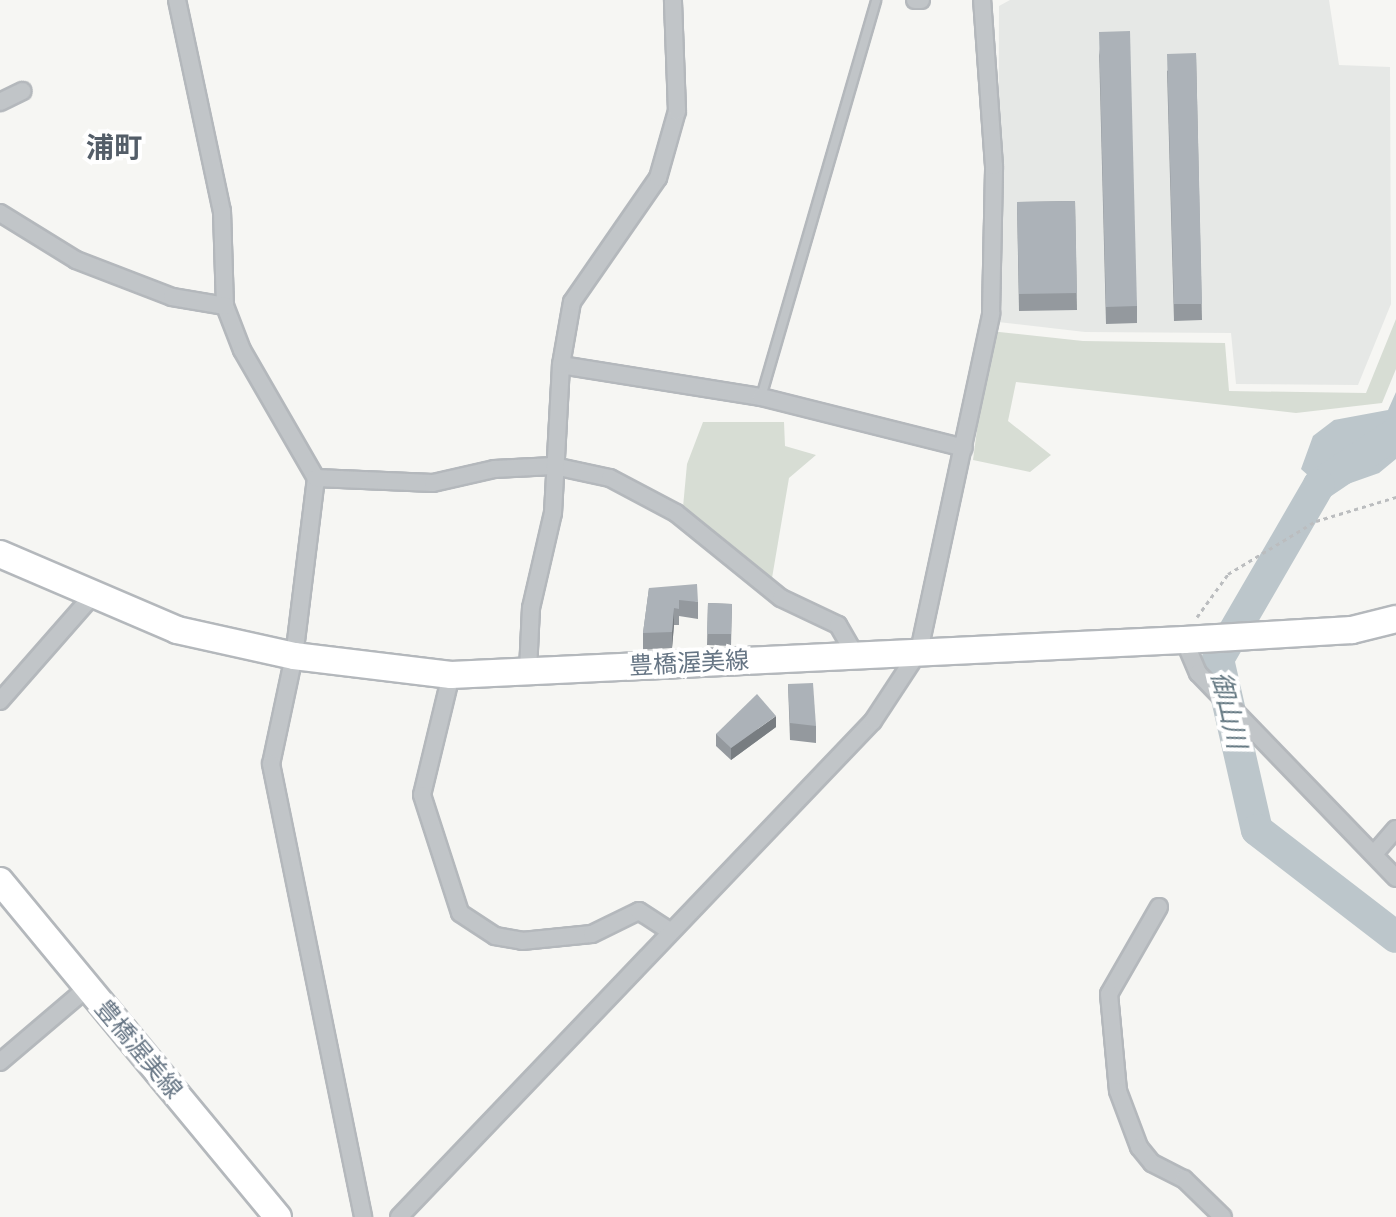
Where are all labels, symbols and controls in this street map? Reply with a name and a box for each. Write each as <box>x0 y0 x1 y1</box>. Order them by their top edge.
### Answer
district label: 浦町 <box>86 130 142 164</box>
street label: 豊橋渥美線 <box>628 645 750 681</box>
water label: 御山川 <box>1205 668 1253 752</box>
street label: 豊橋渥美線 <box>89 994 189 1104</box>

